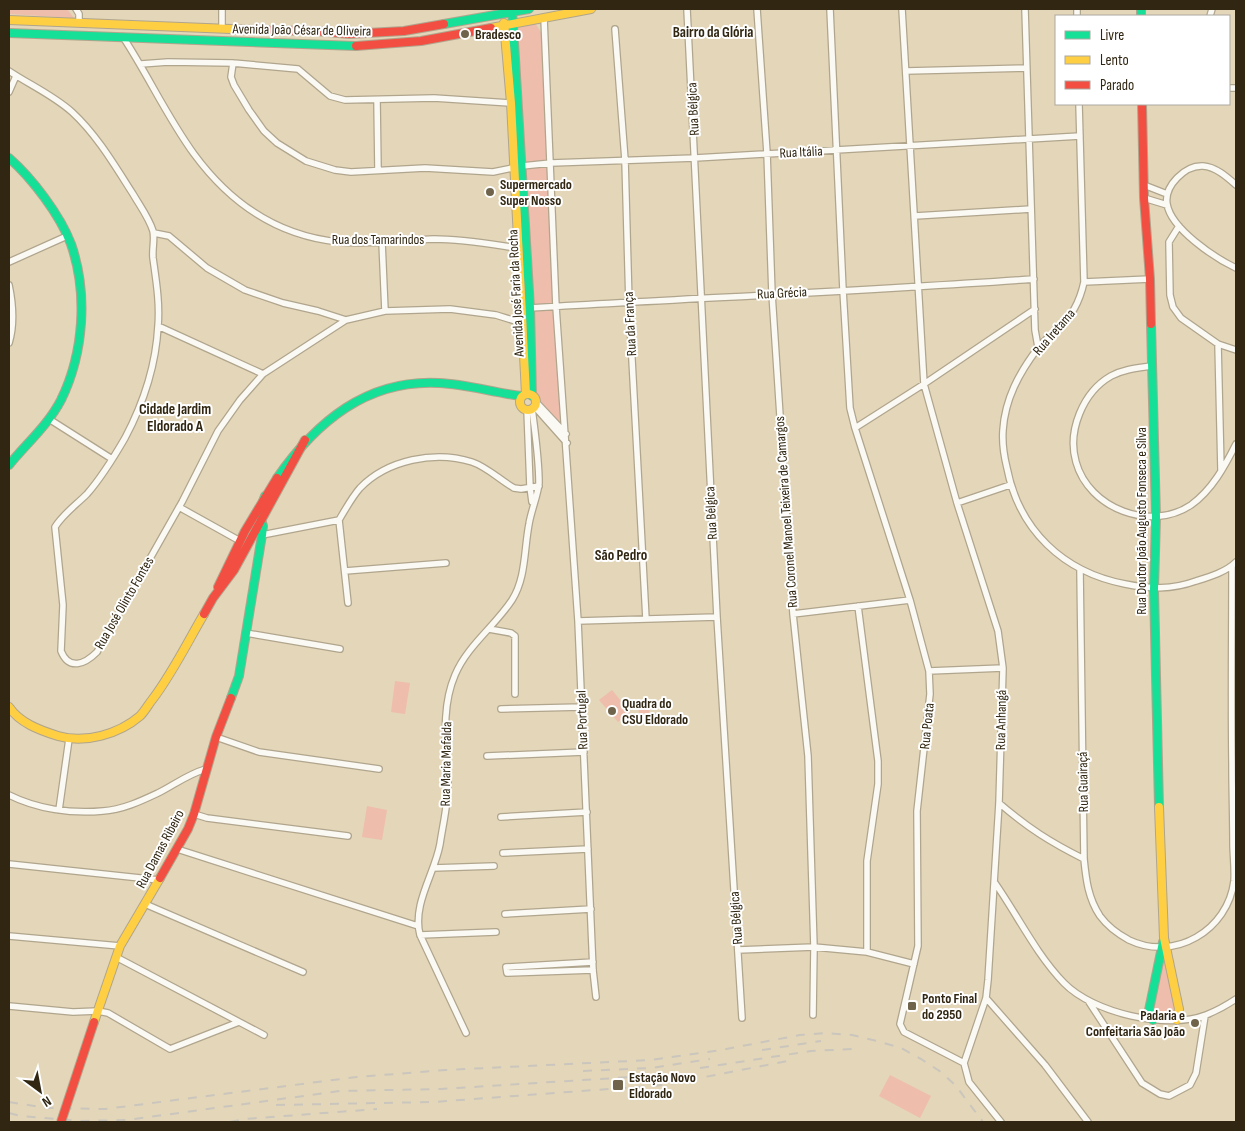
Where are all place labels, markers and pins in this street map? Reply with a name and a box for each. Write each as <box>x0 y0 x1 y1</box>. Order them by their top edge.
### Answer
place label: Bradesco <box>475 26 521 43</box>
marker: Bradesco <box>459 28 471 40</box>
place label: Supermercado Super Nosso <box>500 176 572 209</box>
marker: Supermercado Super Nosso <box>484 186 496 198</box>
place label: Quadra do CSU Eldorado <box>622 695 688 728</box>
marker: Quadra do CSU Eldorado <box>606 705 618 717</box>
place label: Ponto Final do 2950 <box>922 990 977 1023</box>
marker: Ponto Final do 2950 <box>906 1000 918 1012</box>
place label: Padaria e Confeitaria São João <box>1086 1007 1185 1040</box>
marker: Padaria e Confeitaria São João <box>1189 1017 1201 1029</box>
place label: Estação Novo Eldorado <box>629 1069 696 1102</box>
marker: Estação Novo Eldorado <box>611 1078 625 1092</box>

